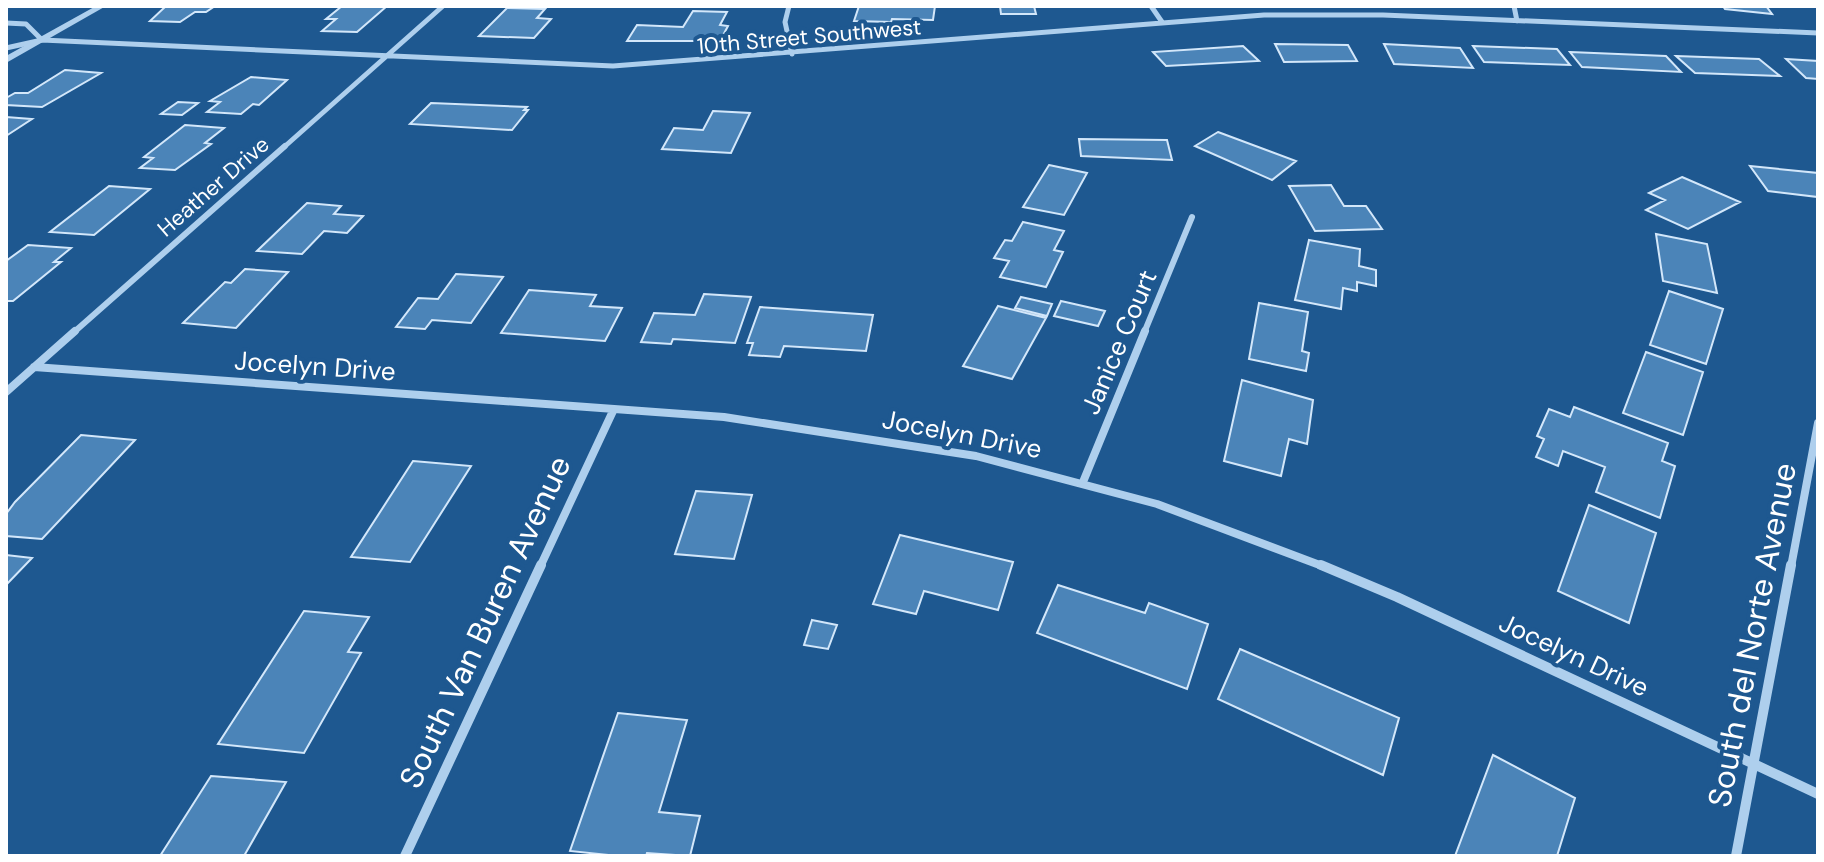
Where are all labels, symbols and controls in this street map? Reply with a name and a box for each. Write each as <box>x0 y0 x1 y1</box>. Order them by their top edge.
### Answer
street label: 10th Street Southwest <box>696 12 922 61</box>
street label: Heather Drive <box>151 130 275 243</box>
street label: Janice Court <box>1073 265 1165 419</box>
street label: Jocelyn Drive <box>233 343 397 389</box>
street label: Jocelyn Drive <box>879 402 1045 466</box>
street label: South Van Buren Avenue <box>389 449 581 795</box>
street label: South del Norte Avenue <box>1698 459 1806 811</box>
street label: Jocelyn Drive <box>1494 605 1654 705</box>

